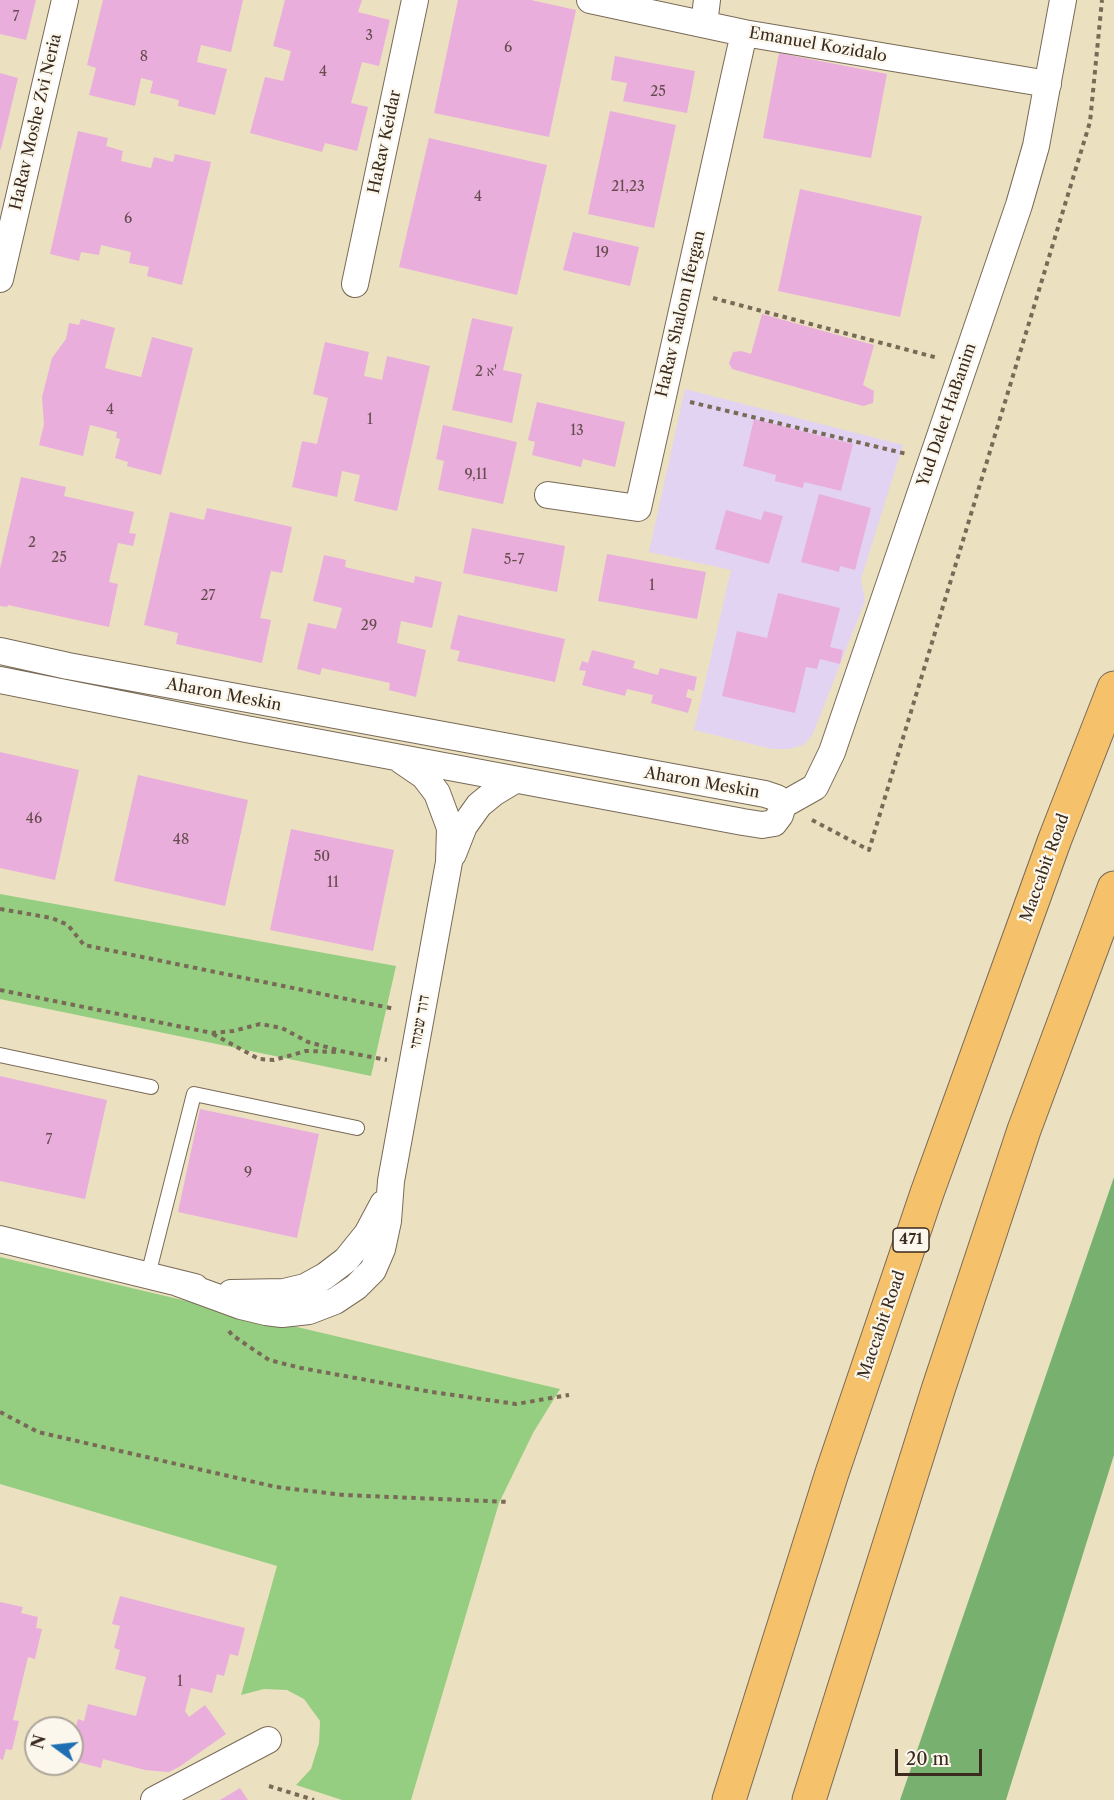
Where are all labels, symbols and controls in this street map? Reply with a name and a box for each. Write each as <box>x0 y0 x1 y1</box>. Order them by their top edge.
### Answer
house number: 7 <box>13 9 19 25</box>
street label: Emanuel Kozidalo <box>748 23 888 67</box>
house number: 3 <box>365 28 373 44</box>
street label: HaRav Moshe Zvi Neria <box>6 32 66 212</box>
house number: 6 <box>504 40 512 56</box>
house number: 8 <box>140 49 148 65</box>
house number: 4 <box>319 64 327 80</box>
house number: 25 <box>650 84 666 100</box>
street label: HaRav Keidar <box>365 88 405 196</box>
house number: 21,23 <box>611 179 645 195</box>
house number: 4 <box>474 189 482 205</box>
house number: 6 <box>124 211 132 227</box>
street label: HaRav Shalom Ifergan <box>652 229 710 399</box>
house number: 19 <box>595 245 609 261</box>
street label: Yud Dalet HaBanim <box>913 341 981 489</box>
house number: 2 א' <box>475 364 497 380</box>
house number: 4 <box>106 402 114 418</box>
house number: 1 <box>367 412 373 428</box>
house number: 13 <box>570 423 584 439</box>
house number: 9,11 <box>464 467 488 483</box>
house number: 2 <box>28 535 36 551</box>
house number: 25 <box>51 550 67 566</box>
house number: 5-7 <box>504 552 524 568</box>
house number: 1 <box>649 578 655 594</box>
house number: 27 <box>201 588 215 604</box>
house number: 29 <box>361 618 377 634</box>
street label: Aharon Meskin <box>165 674 283 716</box>
street label: Aharon Meskin <box>643 763 761 803</box>
house number: 46 <box>26 811 42 827</box>
street label: Maccabit Road <box>1017 811 1073 925</box>
house number: 48 <box>173 832 189 848</box>
house number: 50 <box>314 849 330 865</box>
house number: 11 <box>327 875 339 891</box>
street label: דוד שמחי <box>406 993 434 1051</box>
house number: 7 <box>46 1132 52 1148</box>
house number: 9 <box>244 1165 252 1181</box>
road number: 471 <box>893 1228 929 1252</box>
street label: Maccabit Road <box>854 1268 910 1382</box>
house number: 1 <box>177 1674 183 1690</box>
north arrow <box>24 1716 84 1776</box>
text: N <box>27 1733 50 1751</box>
scale bar <box>898 1737 985 1775</box>
text: 20 m <box>906 1748 949 1770</box>

